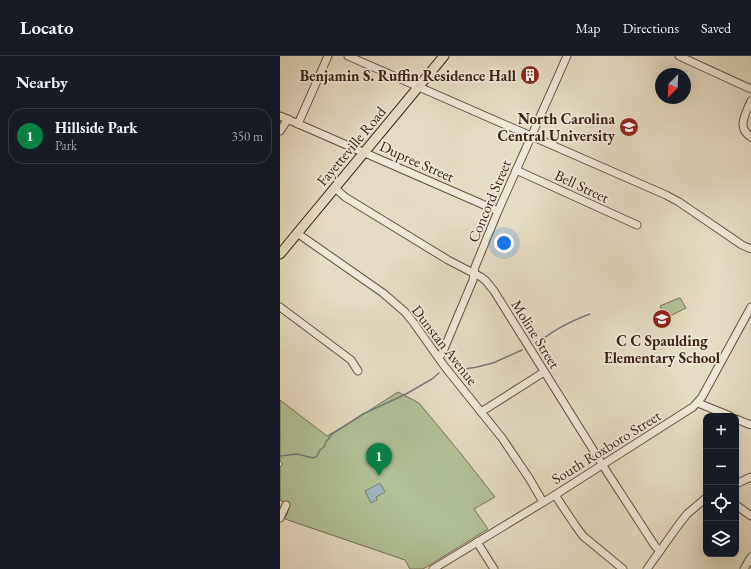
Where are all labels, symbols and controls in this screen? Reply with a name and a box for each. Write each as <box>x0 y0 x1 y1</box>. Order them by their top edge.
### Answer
text: Locato <box>20 15 74 40</box>
text: Map <box>575 19 601 37</box>
text: Directions <box>623 19 679 37</box>
text: Saved <box>701 19 731 37</box>
building icon: Benjamin S. Ruffin Residence Hall <box>519 64 541 86</box>
place label: Benjamin S. Ruffin Residence Hall <box>300 66 517 85</box>
north arrow <box>655 68 691 104</box>
text: Nearby <box>16 71 68 93</box>
street label: Fayetteville Road <box>312 102 390 190</box>
place label: North Carolina Central University <box>498 109 616 145</box>
school or university icon: North Carolina Central University <box>618 116 640 138</box>
text: Hillside Park <box>55 118 137 137</box>
text: 1 <box>27 128 33 145</box>
text: 350 m <box>232 128 263 145</box>
street label: Dupree Street <box>377 136 457 186</box>
text: Park <box>55 137 77 154</box>
street label: Concord Street <box>463 157 515 245</box>
street label: Bell Street <box>552 165 612 207</box>
your location <box>494 233 514 253</box>
street label: Moline Street <box>507 296 565 372</box>
street label: Dunstan Avenue <box>408 301 482 389</box>
school or university icon: C C Spaulding Elementary School <box>651 308 673 330</box>
place label: C C Spaulding Elementary School <box>604 331 721 367</box>
street label: South Roxboro Street <box>548 406 664 488</box>
map controls <box>703 413 739 557</box>
button: + <box>703 413 739 449</box>
pin: 1 <box>366 443 392 476</box>
button: − <box>703 449 739 485</box>
button: locate <box>703 485 739 521</box>
button: layers <box>703 521 739 557</box>

